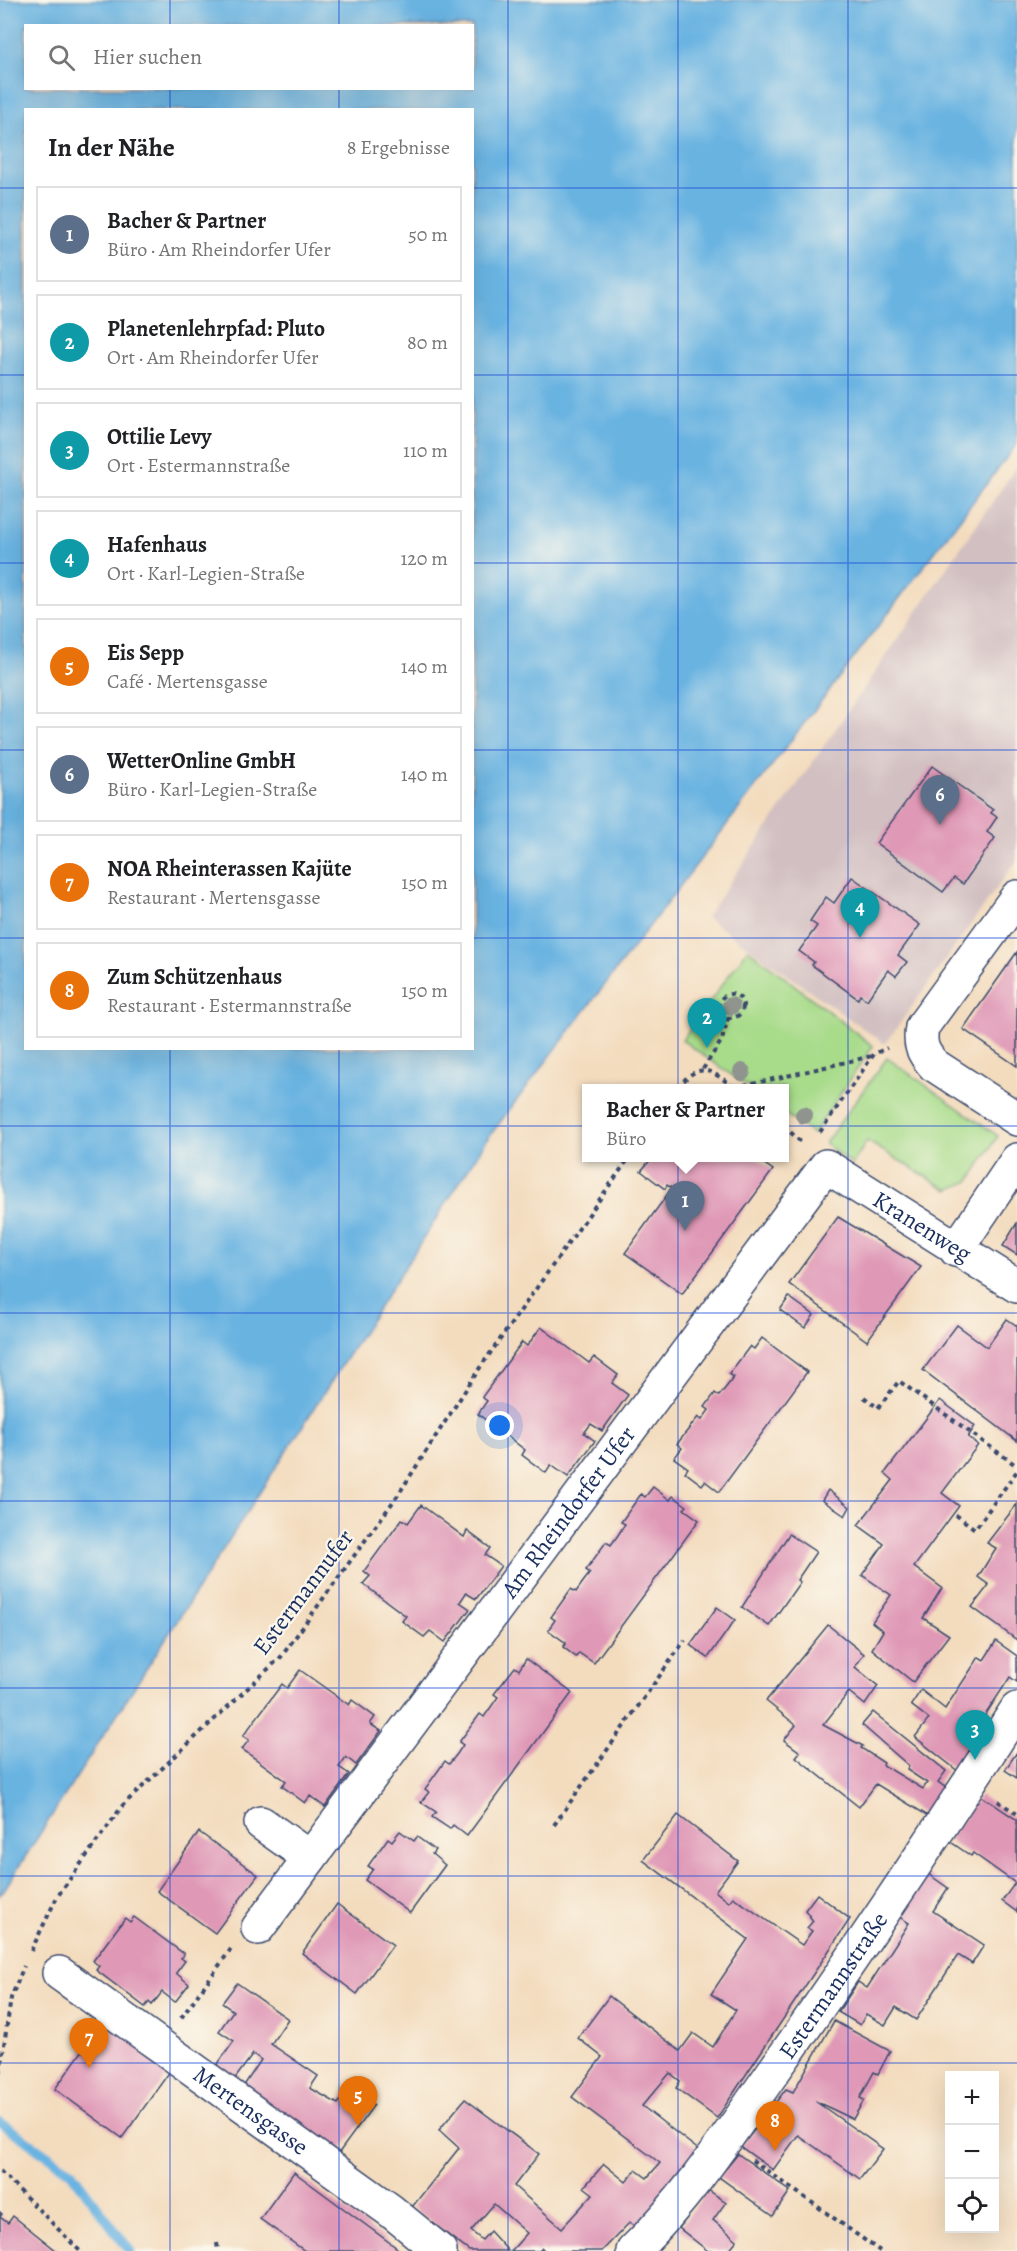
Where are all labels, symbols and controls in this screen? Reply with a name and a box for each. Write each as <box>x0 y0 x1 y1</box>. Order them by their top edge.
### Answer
search box <box>24 24 474 90</box>
icon: search <box>45 41 78 74</box>
text: Hier suchen <box>93 42 202 72</box>
text: In der Nähe <box>48 130 175 165</box>
text: 8 Ergebnisse <box>347 134 450 161</box>
text: Bacher & Partner <box>107 206 266 236</box>
text: 1 <box>66 221 73 248</box>
text: 50 m <box>408 221 448 248</box>
text: Büro · Am Rheindorfer Ufer <box>107 236 331 263</box>
text: Planetenlehrpfad: Pluto <box>107 314 325 344</box>
text: 2 <box>65 329 74 356</box>
text: 80 m <box>407 329 448 356</box>
text: Ort · Am Rheindorfer Ufer <box>107 344 319 371</box>
text: Ottilie Levy <box>107 422 211 452</box>
text: 3 <box>65 437 74 464</box>
text: 110 m <box>403 437 448 464</box>
text: Ort · Estermannstraße <box>107 452 290 479</box>
text: Hafenhaus <box>107 530 207 560</box>
text: 4 <box>65 545 74 572</box>
text: 120 m <box>400 545 448 572</box>
text: Ort · Karl-Legien-Straße <box>107 560 305 587</box>
text: Eis Sepp <box>107 638 184 668</box>
text: 5 <box>65 653 74 680</box>
text: 140 m <box>401 653 448 680</box>
text: Café · Mertensgasse <box>107 668 268 695</box>
text: WetterOnline GmbH <box>107 746 296 776</box>
text: 6 <box>65 761 74 788</box>
text: 140 m <box>401 761 448 788</box>
text: Büro · Karl-Legien-Straße <box>107 776 317 803</box>
pin: 6 <box>920 776 960 825</box>
text: NOA Rheinterassen Kajüte <box>107 854 352 884</box>
text: 7 <box>65 869 74 896</box>
text: 150 m <box>401 869 448 896</box>
text: Restaurant · Mertensgasse <box>107 884 320 911</box>
pin: 4 <box>840 888 880 938</box>
text: Zum Schützenhaus <box>107 962 282 992</box>
text: 8 <box>65 977 74 1004</box>
text: 150 m <box>401 977 448 1004</box>
text: Restaurant · Estermannstraße <box>107 992 352 1019</box>
pin: 2 <box>688 998 726 1048</box>
popup <box>582 1084 789 1162</box>
text: Bacher & Partner <box>606 1095 765 1125</box>
text: Büro <box>606 1125 646 1152</box>
pin: 1 <box>666 1182 704 1231</box>
street label: Kranenweg <box>867 1183 978 1269</box>
your location <box>485 1411 514 1440</box>
street label: Am Rheindorfer Ufer <box>493 1420 643 1605</box>
street label: Estermannufer <box>245 1523 361 1661</box>
pin: 3 <box>956 1710 994 1760</box>
street label: Estermannstraße <box>771 1906 895 2065</box>
pin: 7 <box>70 2018 109 2068</box>
street label: Mertensgasse <box>187 2058 315 2163</box>
map controls <box>945 2071 999 2233</box>
button: + <box>945 2071 999 2125</box>
pin: 5 <box>338 2076 378 2126</box>
pin: 8 <box>756 2102 794 2151</box>
button: − <box>945 2125 999 2179</box>
button: locate <box>945 2179 999 2233</box>

